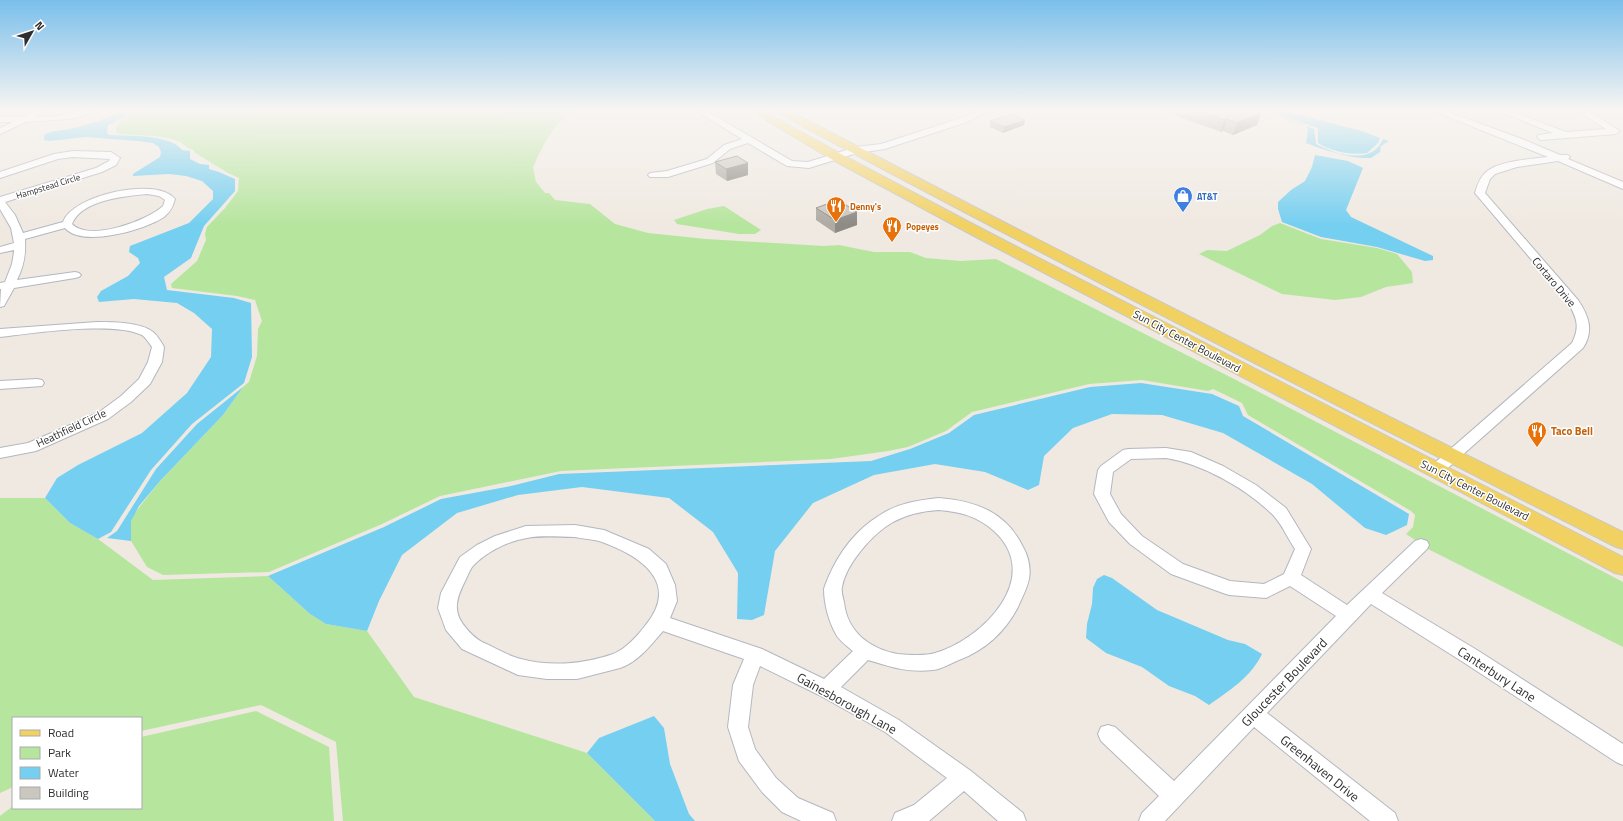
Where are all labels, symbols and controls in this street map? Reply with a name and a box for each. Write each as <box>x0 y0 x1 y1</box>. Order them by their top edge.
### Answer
north arrow <box>12 12 52 52</box>
text: N <box>31 18 48 34</box>
street label: Hampstead Circle <box>14 170 82 202</box>
shop icon: AT&T <box>1172 185 1194 213</box>
place label: AT&T <box>1197 190 1218 203</box>
restaurant icon: Denny's <box>825 195 847 223</box>
place label: Denny's <box>850 200 881 213</box>
restaurant icon: Popeyes <box>881 215 903 243</box>
place label: Popeyes <box>906 220 939 233</box>
street label: Cortaro Drive <box>1528 254 1580 311</box>
street label: Sun City Center Boulevard <box>1130 306 1244 376</box>
street label: Heathfield Circle <box>33 405 109 451</box>
restaurant icon: Taco Bell <box>1526 420 1548 448</box>
place label: Taco Bell <box>1551 423 1593 439</box>
street label: Sun City Center Boulevard <box>1418 456 1532 524</box>
street label: Gloucester Boulevard <box>1236 633 1332 731</box>
street label: Canterbury Lane <box>1454 641 1540 707</box>
street label: Gainesborough Lane <box>793 667 901 739</box>
legend <box>12 717 142 809</box>
text: Road <box>48 723 74 742</box>
street label: Greenhaven Drive <box>1276 730 1364 806</box>
text: Park <box>48 743 71 762</box>
text: Water <box>48 763 79 782</box>
text: Building <box>48 783 89 802</box>

